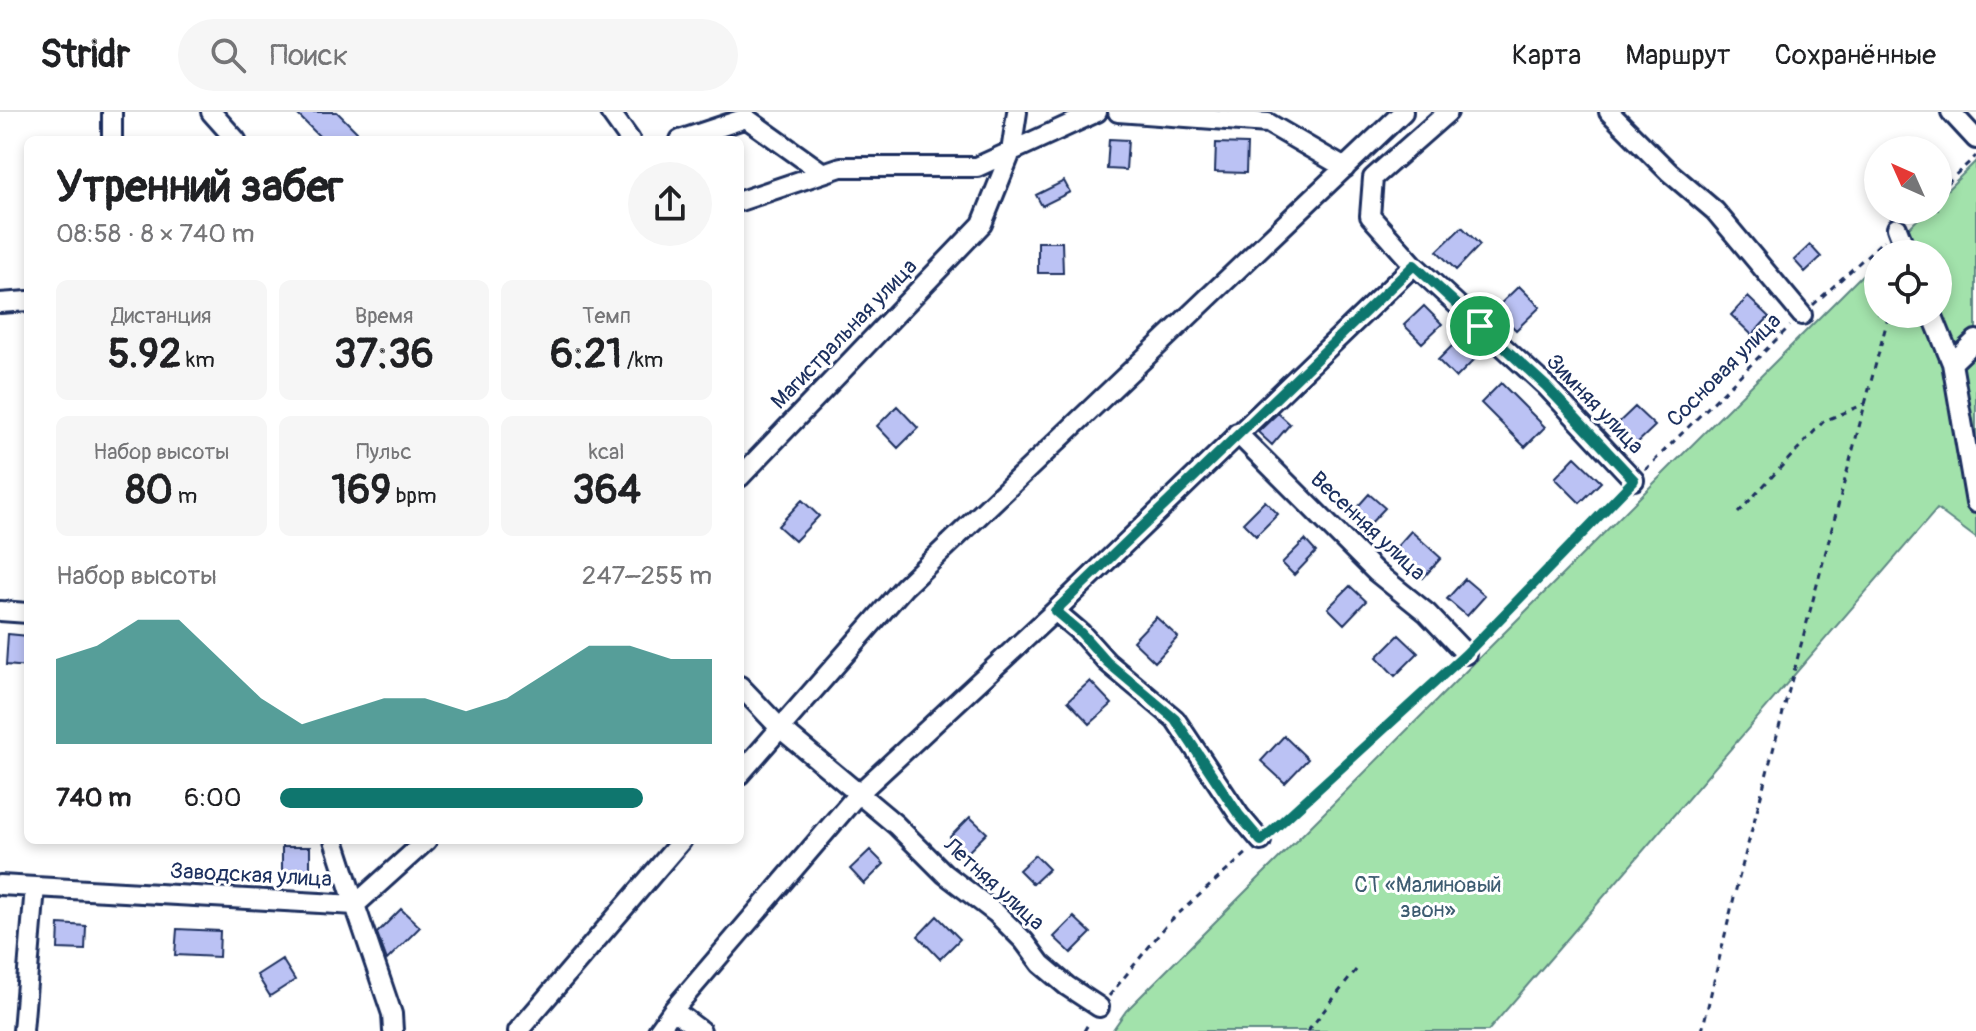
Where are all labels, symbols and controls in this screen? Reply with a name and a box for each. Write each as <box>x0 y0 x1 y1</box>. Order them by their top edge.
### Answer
search box <box>178 19 738 91</box>
text: Stridr <box>40 31 130 79</box>
icon: search <box>206 33 250 77</box>
text: Поиск <box>270 37 348 74</box>
text: Карта <box>1512 38 1581 73</box>
text: Маршрут <box>1625 38 1731 73</box>
text: Сохранённые <box>1775 38 1936 73</box>
north arrow <box>1864 136 1952 224</box>
map controls <box>1864 136 1952 328</box>
text: Утренний забег <box>56 160 343 215</box>
button: share <box>628 162 712 246</box>
text: 08:58 · 8 × 740 m <box>56 218 255 250</box>
button: locate <box>1864 240 1952 328</box>
street label: Магистральная улица <box>765 253 923 415</box>
pin <box>1446 292 1514 360</box>
text: Дистанция <box>111 302 211 330</box>
text: Время <box>355 302 413 330</box>
text: Темп <box>582 302 631 330</box>
icon: arrive <box>1458 304 1502 348</box>
street label: Сосновая улица <box>1661 307 1787 433</box>
text: 5.92 <box>108 330 181 379</box>
text: 37:36 <box>334 330 434 379</box>
text: 6:21 <box>550 330 622 379</box>
text: km <box>181 346 215 374</box>
text: /km <box>622 346 663 374</box>
street label: Зимняя улица <box>1540 348 1650 460</box>
text: Набор высоты <box>93 438 229 466</box>
text: Пульс <box>356 438 412 466</box>
text: kcal <box>589 438 625 466</box>
street label: Весенняя улица <box>1305 465 1431 587</box>
text: 80 <box>125 466 173 515</box>
text: 169 <box>331 466 391 515</box>
text: 364 <box>572 466 641 515</box>
text: m <box>173 482 197 510</box>
text: bpm <box>391 482 437 510</box>
text: Набор высоты <box>56 560 217 592</box>
text: 247–255 m <box>582 560 712 592</box>
text: 740 m <box>56 782 131 814</box>
text: 6:00 <box>184 782 242 814</box>
street label: Летняя улица <box>937 831 1050 937</box>
street label: Заводская улица <box>169 857 333 893</box>
park label: СТ «Малиновый звон» <box>1354 871 1502 924</box>

